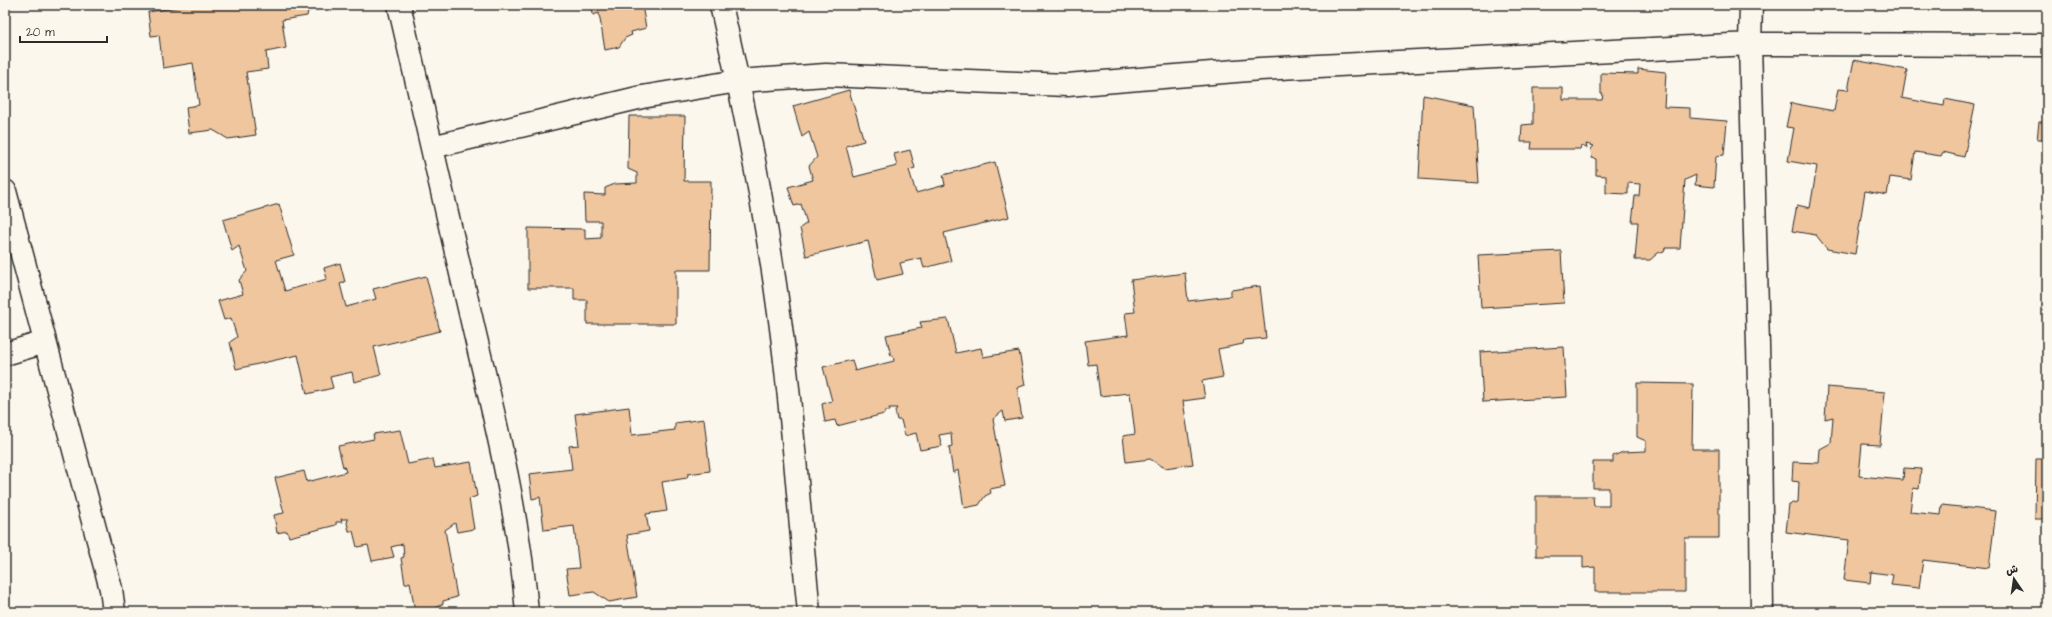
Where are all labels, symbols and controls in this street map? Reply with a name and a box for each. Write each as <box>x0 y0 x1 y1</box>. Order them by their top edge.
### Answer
scale bar <box>20 18 107 44</box>
text: 20 m <box>26 24 55 41</box>
north arrow <box>1994 559 2034 599</box>
text: ش <box>2004 561 2019 578</box>

